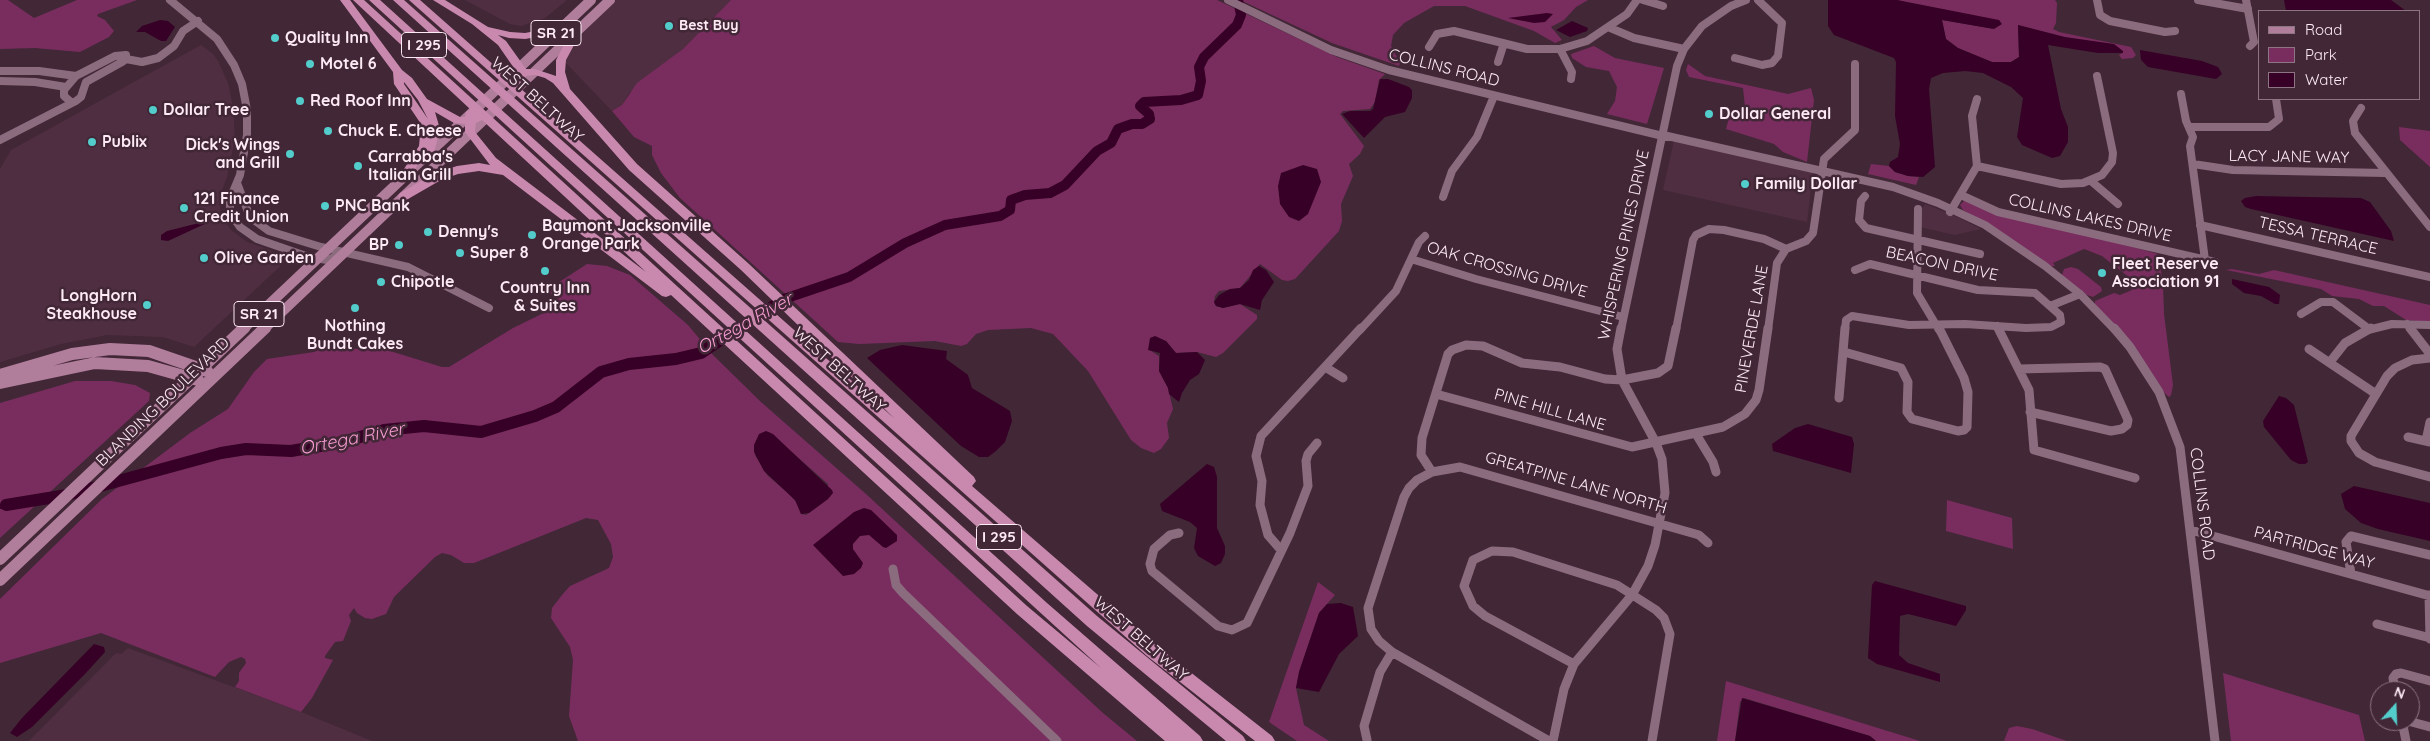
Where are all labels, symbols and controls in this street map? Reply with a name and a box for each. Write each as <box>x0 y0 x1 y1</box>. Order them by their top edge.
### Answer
legend <box>2258 10 2420 100</box>
place label: Best Buy <box>679 18 738 34</box>
road number: SR 21 <box>531 20 581 46</box>
marker: Best Buy <box>663 20 675 32</box>
text: Road <box>2305 20 2342 39</box>
place label: Quality Inn <box>285 28 369 48</box>
marker: Quality Inn <box>269 32 281 44</box>
road number: I 295 <box>402 32 446 58</box>
street label: COLLINS ROAD <box>1387 45 1501 91</box>
text: Park <box>2305 45 2337 64</box>
street label: WEST BELTWAY <box>487 53 587 147</box>
place label: Motel 6 <box>320 54 377 74</box>
marker: Motel 6 <box>304 58 316 70</box>
text: Water <box>2305 70 2348 89</box>
place label: Red Roof Inn <box>310 91 411 111</box>
marker: Red Roof Inn <box>294 95 306 107</box>
place label: Dollar Tree <box>163 100 249 120</box>
marker: Dollar Tree <box>147 104 159 116</box>
place label: Dollar General <box>1719 104 1831 124</box>
marker: Dollar General <box>1703 108 1715 120</box>
place label: Chuck E. Cheese <box>338 121 462 141</box>
marker: Chuck E. Cheese <box>322 125 334 137</box>
place label: Publix <box>102 132 147 152</box>
place label: Dick's Wings and Grill <box>186 135 280 173</box>
marker: Publix <box>86 136 98 148</box>
street label: LACY JANE WAY <box>2229 146 2349 168</box>
place label: Carrabba's Italian Grill <box>368 147 453 185</box>
marker: Dick's Wings and Grill <box>284 148 296 160</box>
street label: WHISPERING PINES DRIVE <box>1594 148 1654 342</box>
marker: Carrabba's Italian Grill <box>352 160 364 172</box>
place label: Family Dollar <box>1755 174 1857 194</box>
marker: Family Dollar <box>1739 178 1751 190</box>
place label: 121 Finance Credit Union <box>194 189 289 227</box>
street label: COLLINS LAKES DRIVE <box>2007 190 2173 246</box>
place label: PNC Bank <box>335 196 410 216</box>
marker: PNC Bank <box>319 200 331 212</box>
marker: 121 Finance Credit Union <box>178 202 190 214</box>
street label: TESSA TERRACE <box>2257 213 2379 259</box>
place label: Baymont Jacksonville Orange Park <box>542 216 711 254</box>
place label: Denny's <box>438 222 498 242</box>
marker: Denny's <box>422 226 434 238</box>
marker: Baymont Jacksonville Orange Park <box>526 229 538 241</box>
place label: BP <box>369 235 389 255</box>
street label: OAK CROSSING DRIVE <box>1425 238 1589 302</box>
marker: BP <box>393 239 405 251</box>
place label: Super 8 <box>470 243 529 263</box>
street label: BEACON DRIVE <box>1884 243 2000 285</box>
marker: Super 8 <box>454 247 466 259</box>
place label: Olive Garden <box>214 248 314 268</box>
marker: Olive Garden <box>198 252 210 264</box>
place label: Fleet Reserve Association 91 <box>2112 254 2219 292</box>
street label: PINEVERDE LANE <box>1731 264 1773 394</box>
marker: Country Inn & Suites <box>539 265 551 277</box>
marker: Fleet Reserve Association 91 <box>2096 267 2108 279</box>
place label: Chipotle <box>391 272 454 292</box>
marker: Chipotle <box>375 276 387 288</box>
place label: Country Inn & Suites <box>500 278 590 316</box>
place label: LongHorn Steakhouse <box>47 286 137 324</box>
water label: Ortega River <box>693 289 797 359</box>
marker: LongHorn Steakhouse <box>141 299 153 311</box>
road number: SR 21 <box>234 302 284 326</box>
marker: Nothing Bundt Cakes <box>349 302 361 314</box>
place label: Nothing Bundt Cakes <box>307 316 403 354</box>
street label: WEST BELTWAY <box>789 323 889 417</box>
street label: BLANDING BOULEVARD <box>92 333 234 471</box>
street label: PINE HILL LANE <box>1492 385 1608 435</box>
water label: Ortega River <box>298 418 406 460</box>
street label: COLLINS ROAD <box>2186 447 2218 561</box>
street label: GREATPINE LANE NORTH <box>1483 448 1669 518</box>
street label: PARTRIDGE WAY <box>2252 523 2376 573</box>
road number: I 295 <box>976 524 1022 550</box>
street label: WEST BELTWAY <box>1090 593 1192 685</box>
north arrow <box>2370 681 2420 731</box>
text: N <box>2392 683 2408 703</box>

